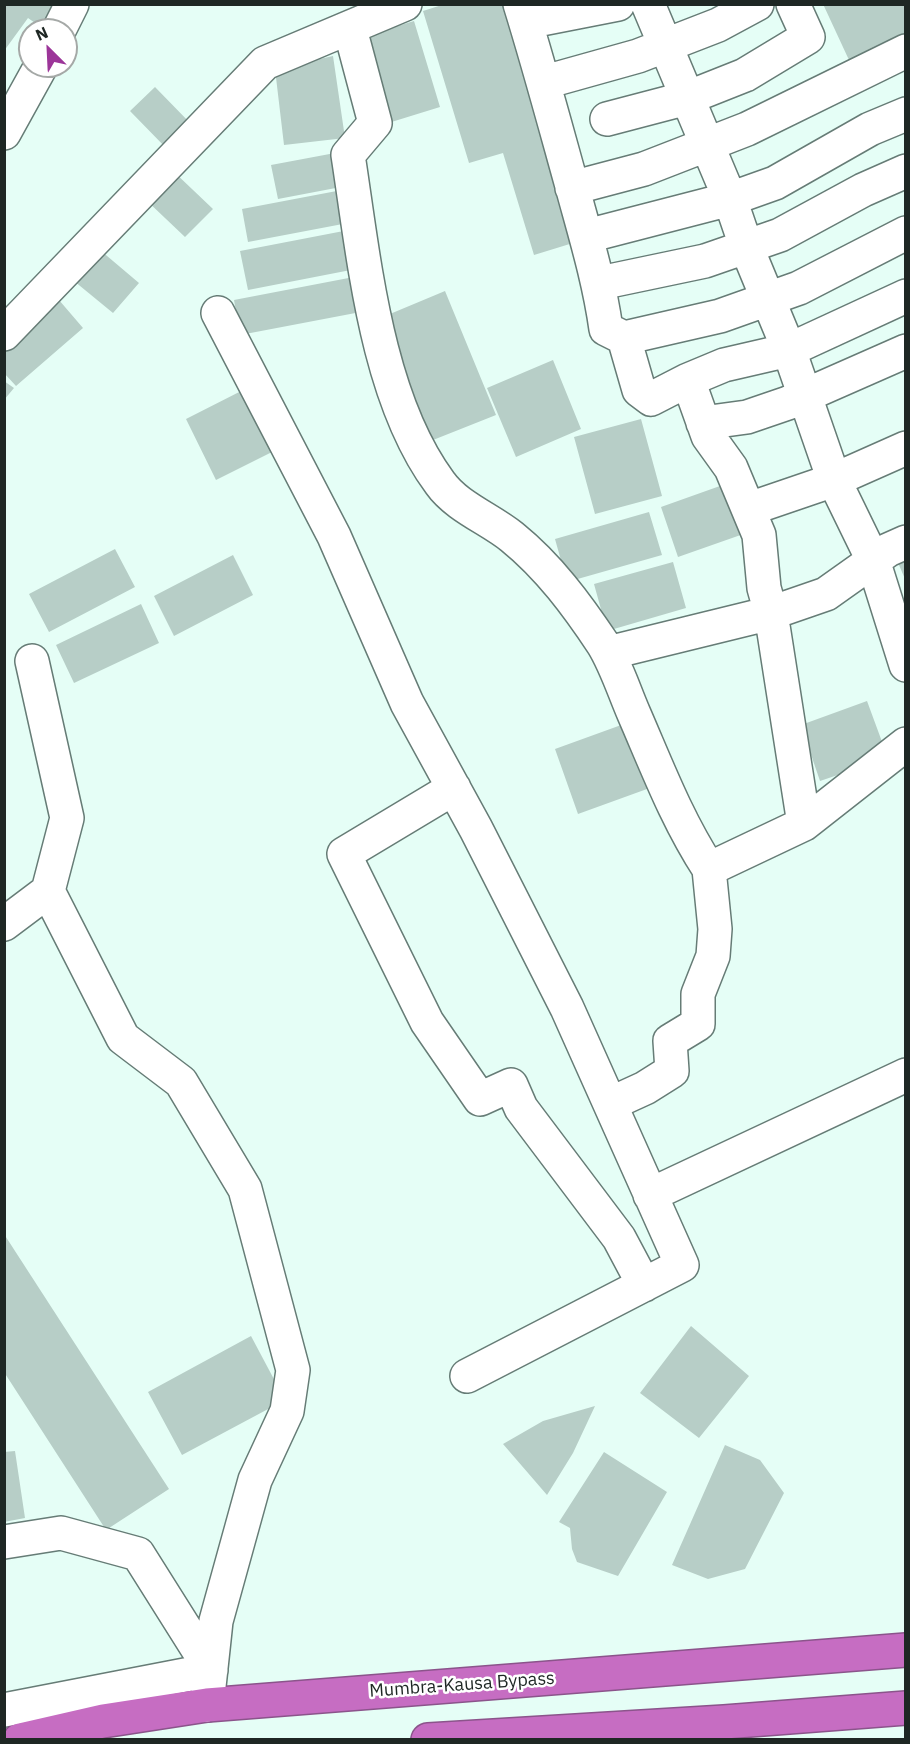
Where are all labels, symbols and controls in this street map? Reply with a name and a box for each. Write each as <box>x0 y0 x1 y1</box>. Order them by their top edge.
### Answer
north arrow <box>18 18 78 78</box>
text: N <box>32 22 51 45</box>
street label: Mumbra-Kausa Bypass <box>369 1668 555 1702</box>

